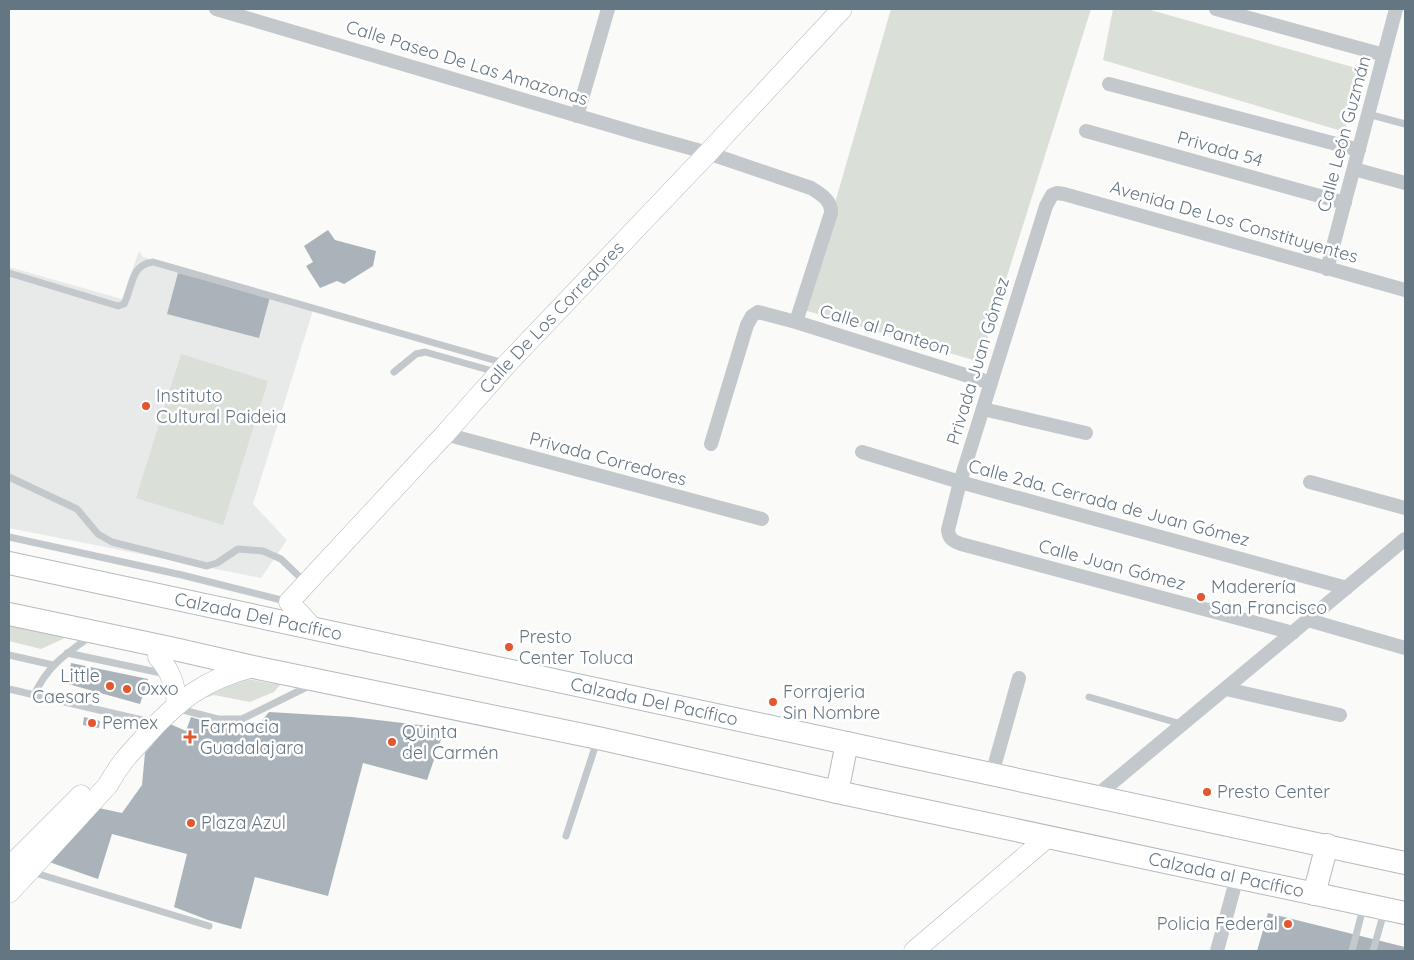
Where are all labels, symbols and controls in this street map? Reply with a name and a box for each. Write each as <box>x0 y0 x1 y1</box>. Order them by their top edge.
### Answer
street label: Calle Paseo De Las Amazonas <box>343 15 591 110</box>
street label: Calle León Guzmán <box>1312 53 1375 215</box>
street label: Privada 54 <box>1175 125 1266 172</box>
street label: Avenida De Los Constituyentes <box>1108 175 1361 268</box>
street label: Calle De Los Corredores <box>474 236 629 398</box>
street label: Privada Juan Gómez <box>941 274 1014 447</box>
street label: Calle al Panteon <box>817 299 953 360</box>
place label: Instituto Cultural Paideia <box>156 384 286 428</box>
marker: Instituto Cultural Paideia <box>140 400 152 412</box>
street label: Privada Corredores <box>527 426 689 491</box>
street label: Calle 2da. Cerrada de Juan Gómez <box>966 454 1252 551</box>
street label: Calle Juan Gómez <box>1036 534 1188 595</box>
place label: Maderería San Francisco <box>1211 575 1327 619</box>
street label: Calzada Del Pacífico <box>173 587 344 645</box>
marker: Maderería San Francisco <box>1195 591 1207 603</box>
place label: Presto Center Toluca <box>519 625 633 669</box>
marker: Presto Center Toluca <box>503 641 515 653</box>
place label: Little Caesars <box>32 664 100 708</box>
street label: Calzada Del Pacífico <box>568 672 740 730</box>
place label: Oxxo <box>137 677 179 700</box>
marker: Little Caesars <box>104 680 116 692</box>
place label: Forrajeria Sin Nombre <box>783 680 880 724</box>
marker: Oxxo <box>121 683 133 695</box>
marker: Forrajeria Sin Nombre <box>767 696 779 708</box>
place label: Pemex <box>102 711 158 734</box>
place label: Farmacia Guadalajara <box>200 715 304 759</box>
marker: Pemex <box>86 717 98 729</box>
place label: Quinta del Carmén <box>402 720 499 764</box>
marker: Farmacia Guadalajara <box>184 731 196 743</box>
marker: Quinta del Carmén <box>386 736 398 748</box>
place label: Presto Center <box>1217 780 1330 803</box>
marker: Presto Center <box>1201 786 1213 798</box>
place label: Plaza Azul <box>201 811 286 834</box>
marker: Plaza Azul <box>185 817 197 829</box>
street label: Calzada al Pacífico <box>1147 847 1306 902</box>
place label: Policia Federal <box>1157 912 1278 935</box>
marker: Policia Federal <box>1282 918 1294 930</box>

